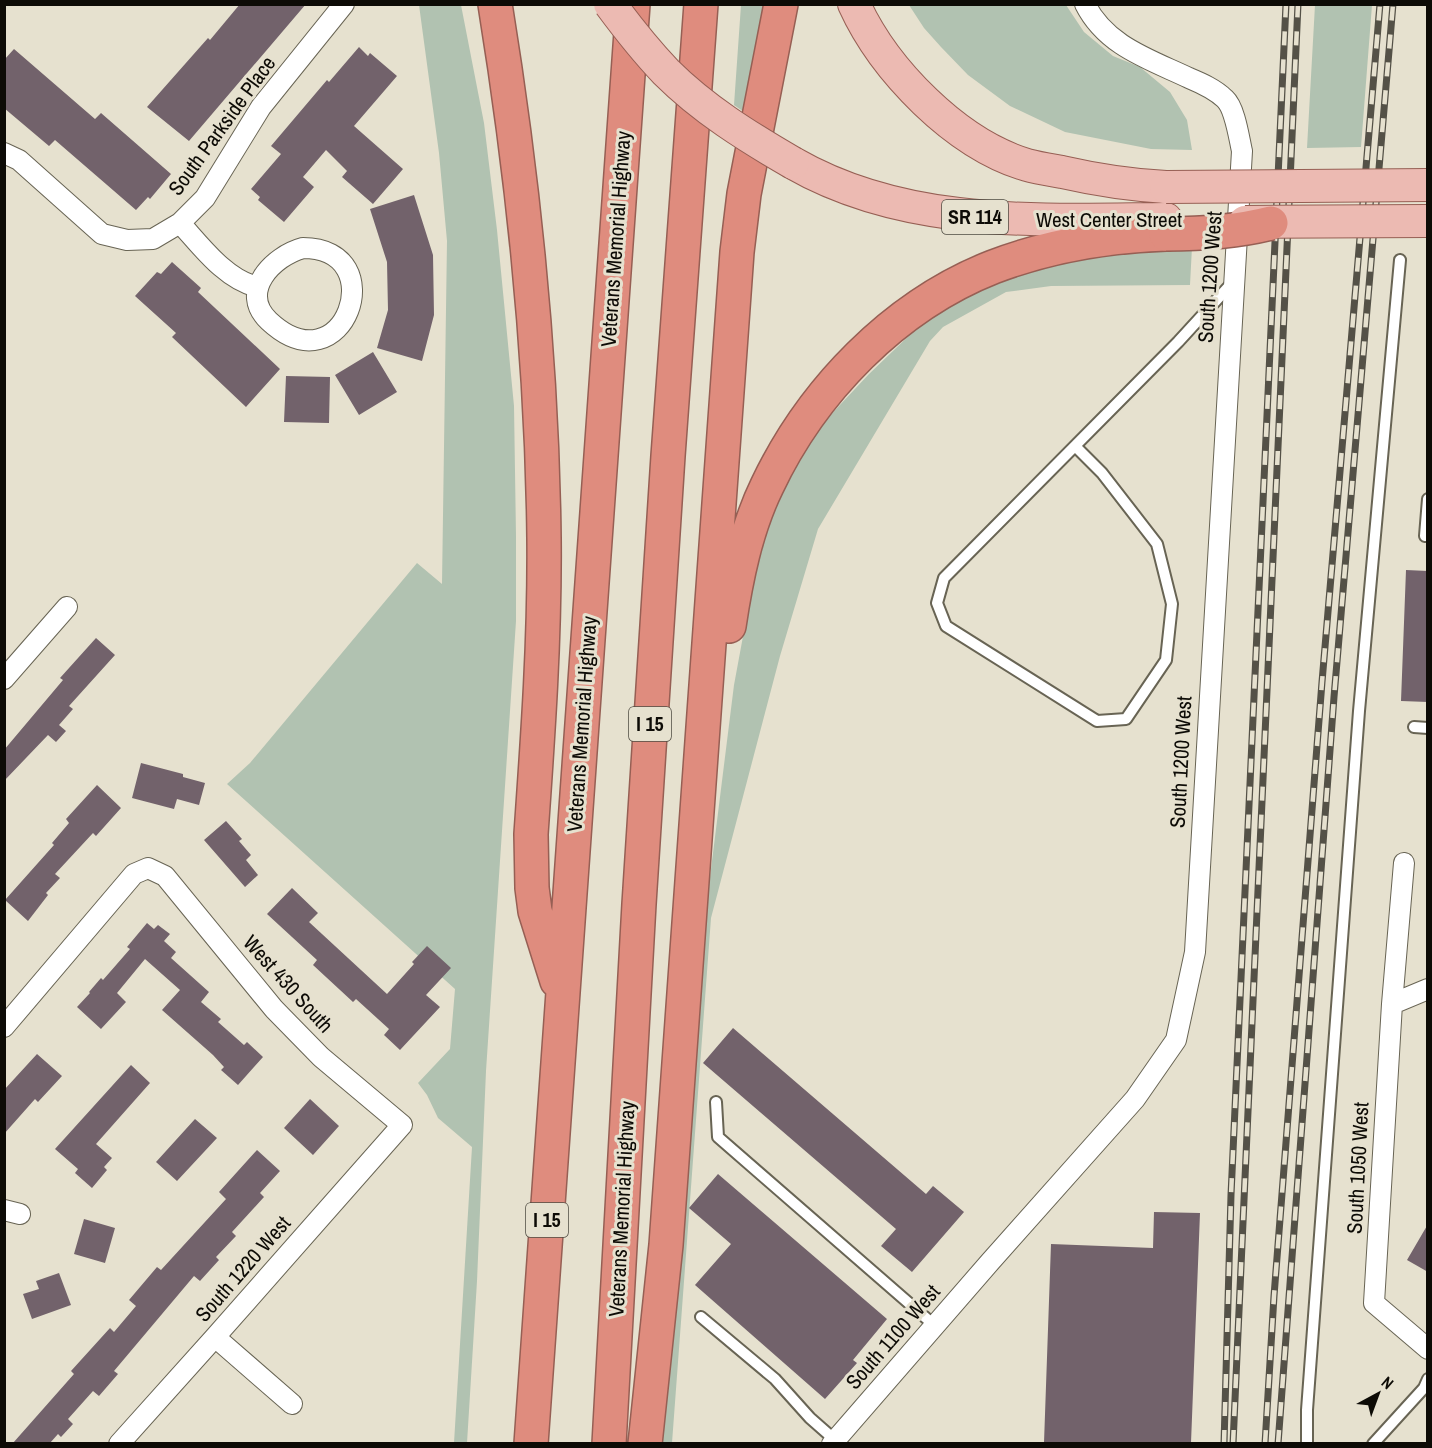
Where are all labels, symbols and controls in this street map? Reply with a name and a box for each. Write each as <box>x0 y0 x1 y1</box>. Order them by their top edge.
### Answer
street label: South Parkside Place <box>161 50 282 201</box>
street label: Veterans Memorial Highway <box>593 130 638 348</box>
road number: SR 114 <box>942 200 1008 234</box>
street label: West Center Street <box>1036 205 1182 234</box>
street label: South 1200 West <box>1190 210 1229 344</box>
street label: Veterans Memorial Highway <box>559 615 604 833</box>
street label: South 1200 West <box>1163 695 1198 829</box>
road number: I 15 <box>629 707 671 741</box>
street label: West 430 South <box>237 929 340 1039</box>
street label: Veterans Memorial Highway <box>601 1100 642 1318</box>
street label: South 1050 West <box>1340 1101 1375 1235</box>
road number: I 15 <box>526 1203 568 1237</box>
street label: South 1220 West <box>188 1209 297 1328</box>
street label: South 1100 West <box>839 1278 947 1395</box>
north arrow <box>1348 1364 1408 1424</box>
text: N <box>1377 1371 1399 1394</box>

